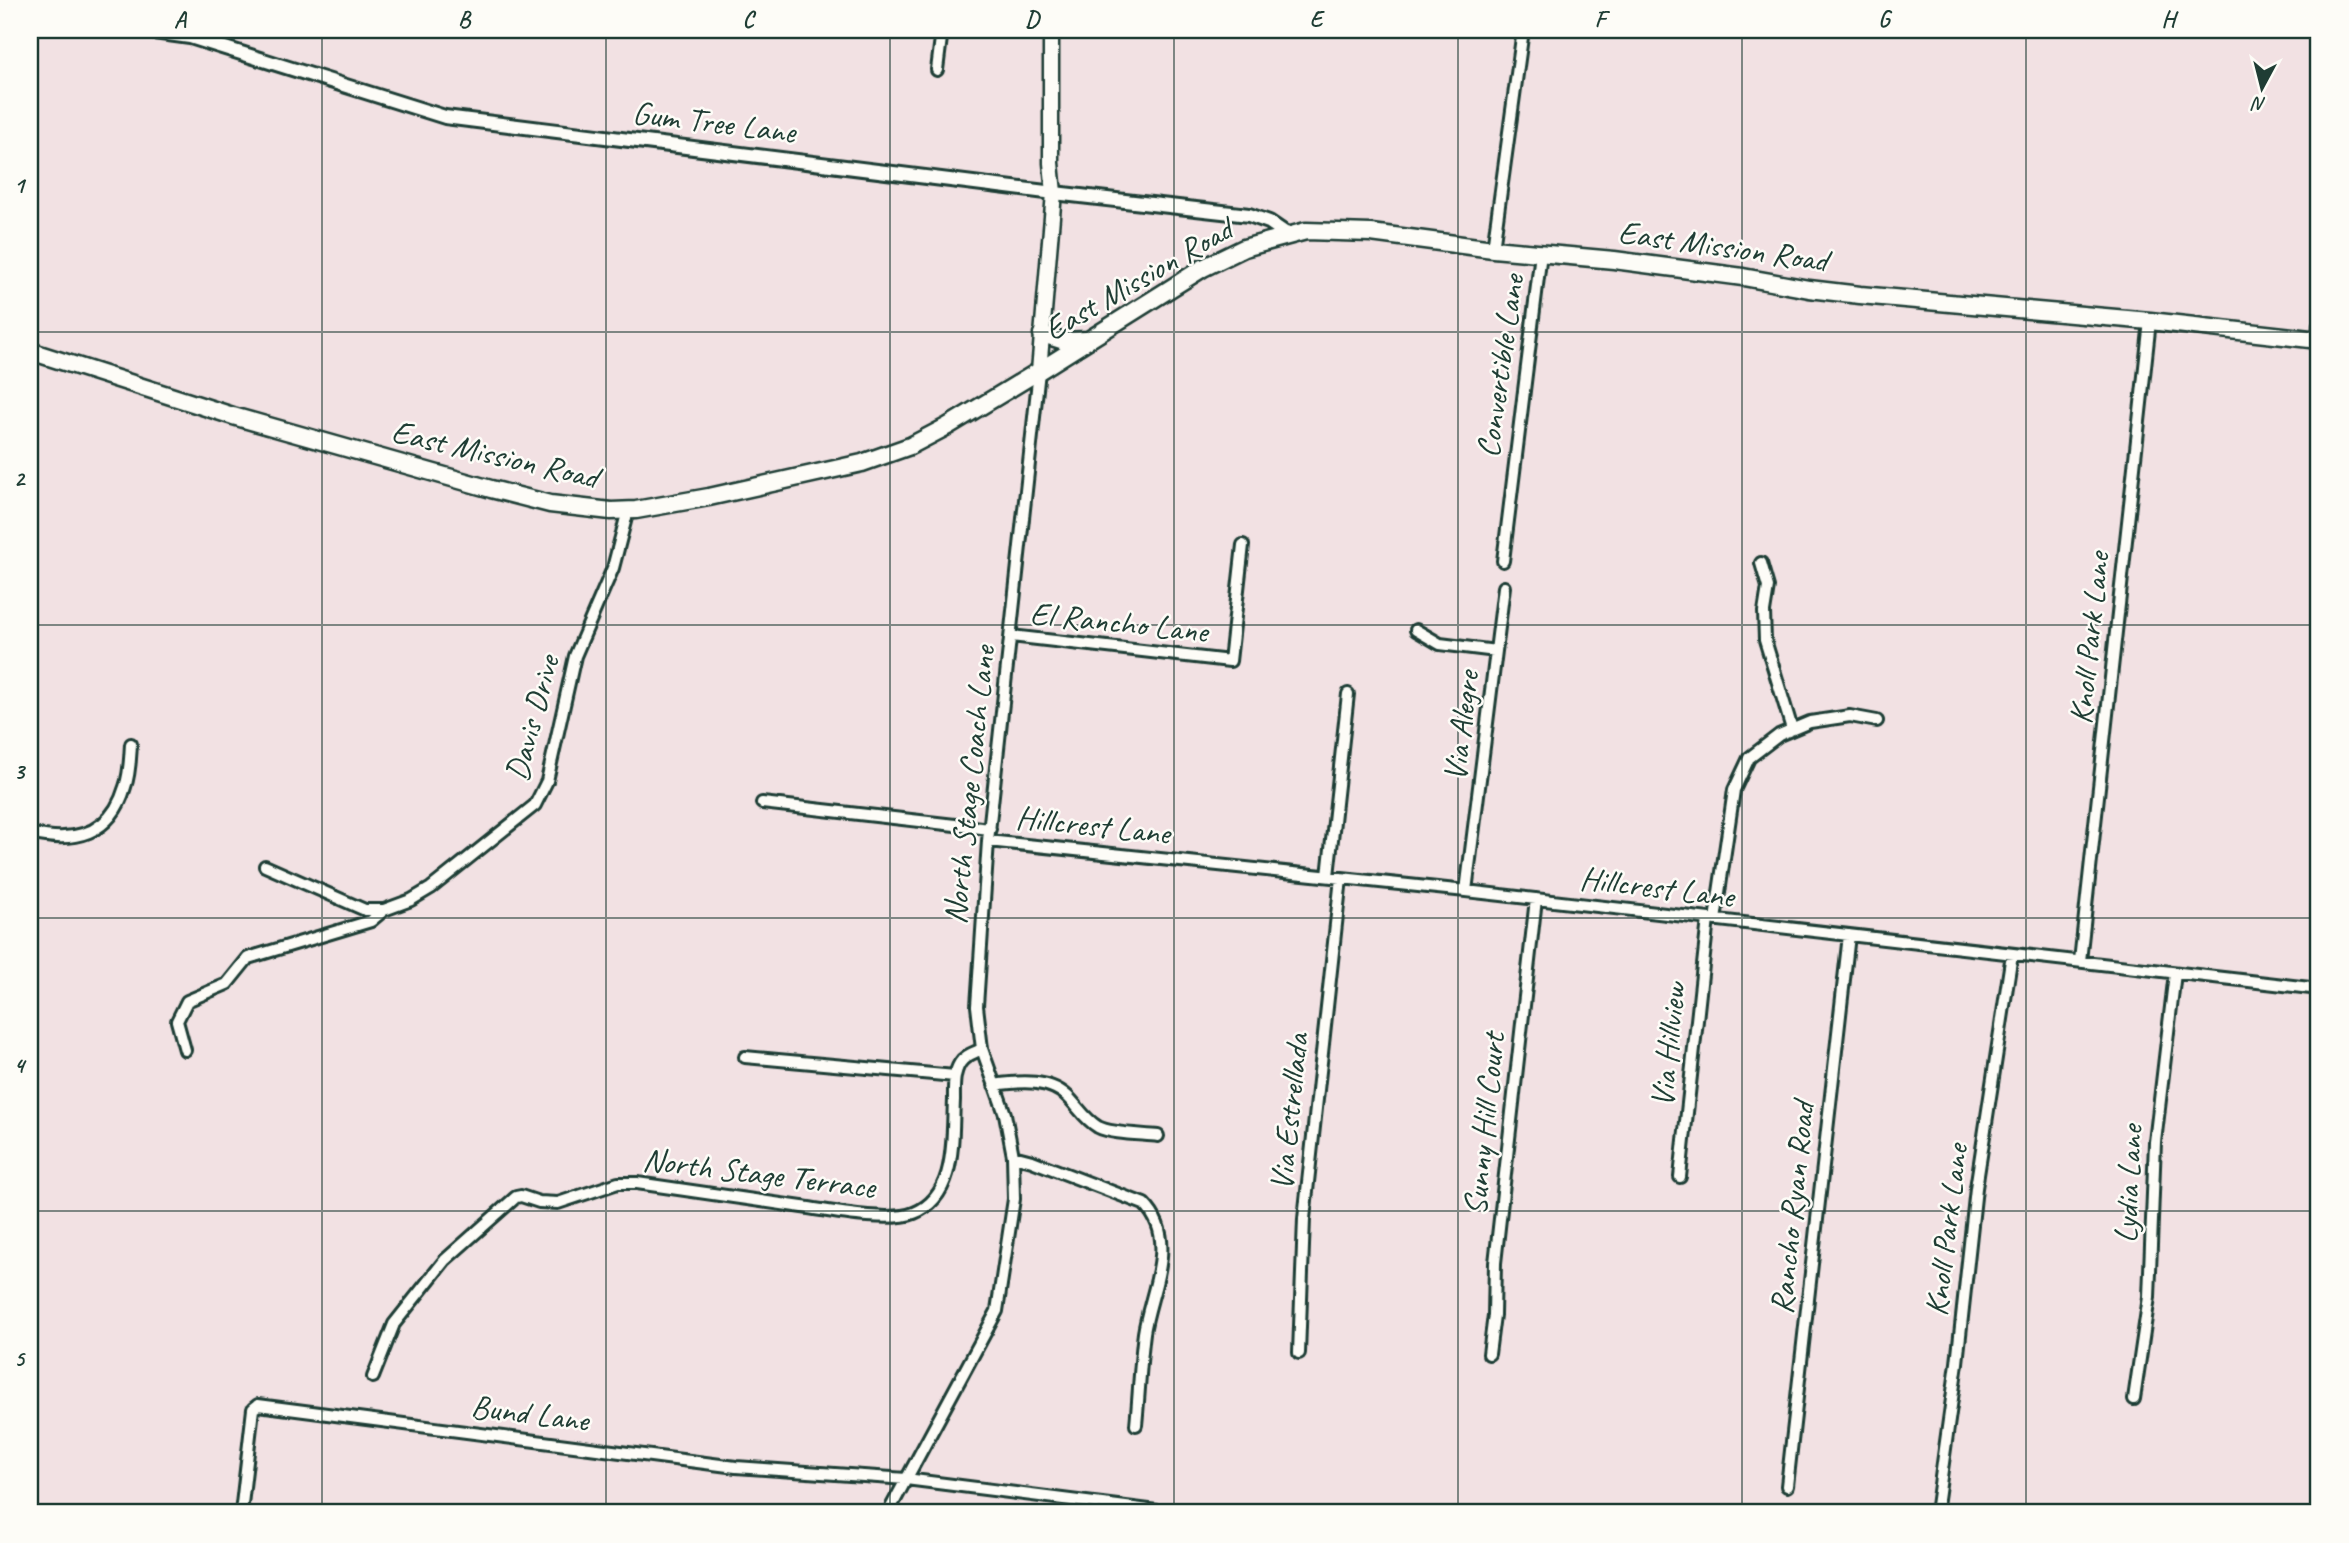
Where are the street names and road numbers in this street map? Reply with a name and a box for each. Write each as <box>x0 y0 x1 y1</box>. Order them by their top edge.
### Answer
street label: Gum Tree Lane <box>630 91 800 153</box>
street label: East Mission Road <box>1036 206 1244 350</box>
street label: East Mission Road <box>1616 211 1835 282</box>
street label: Convertible Lane <box>1466 270 1534 460</box>
street label: East Mission Road <box>388 410 607 499</box>
street label: Knoll Park Lane <box>2059 548 2119 726</box>
street label: El Rancho Lane <box>1028 592 1212 652</box>
street label: North Stage Coach Lane <box>934 642 1005 926</box>
street label: Davis Drive <box>495 649 569 785</box>
street label: Via Alegre <box>1433 666 1489 784</box>
street label: Hillcrest Lane <box>1014 796 1174 854</box>
street label: Hillcrest Lane <box>1578 857 1738 918</box>
street label: Via Hillview <box>1641 978 1696 1109</box>
street label: Sunny Hill Court <box>1454 1028 1515 1217</box>
street label: Via Estrellada <box>1260 1030 1318 1193</box>
street label: Rancho Ryan Road <box>1760 1095 1825 1316</box>
street label: Lydia Lane <box>2104 1122 2152 1244</box>
street label: North Stage Terrace <box>641 1138 880 1208</box>
street label: Knoll Park Lane <box>1915 1139 1978 1318</box>
street label: Bund Lane <box>469 1385 593 1441</box>

